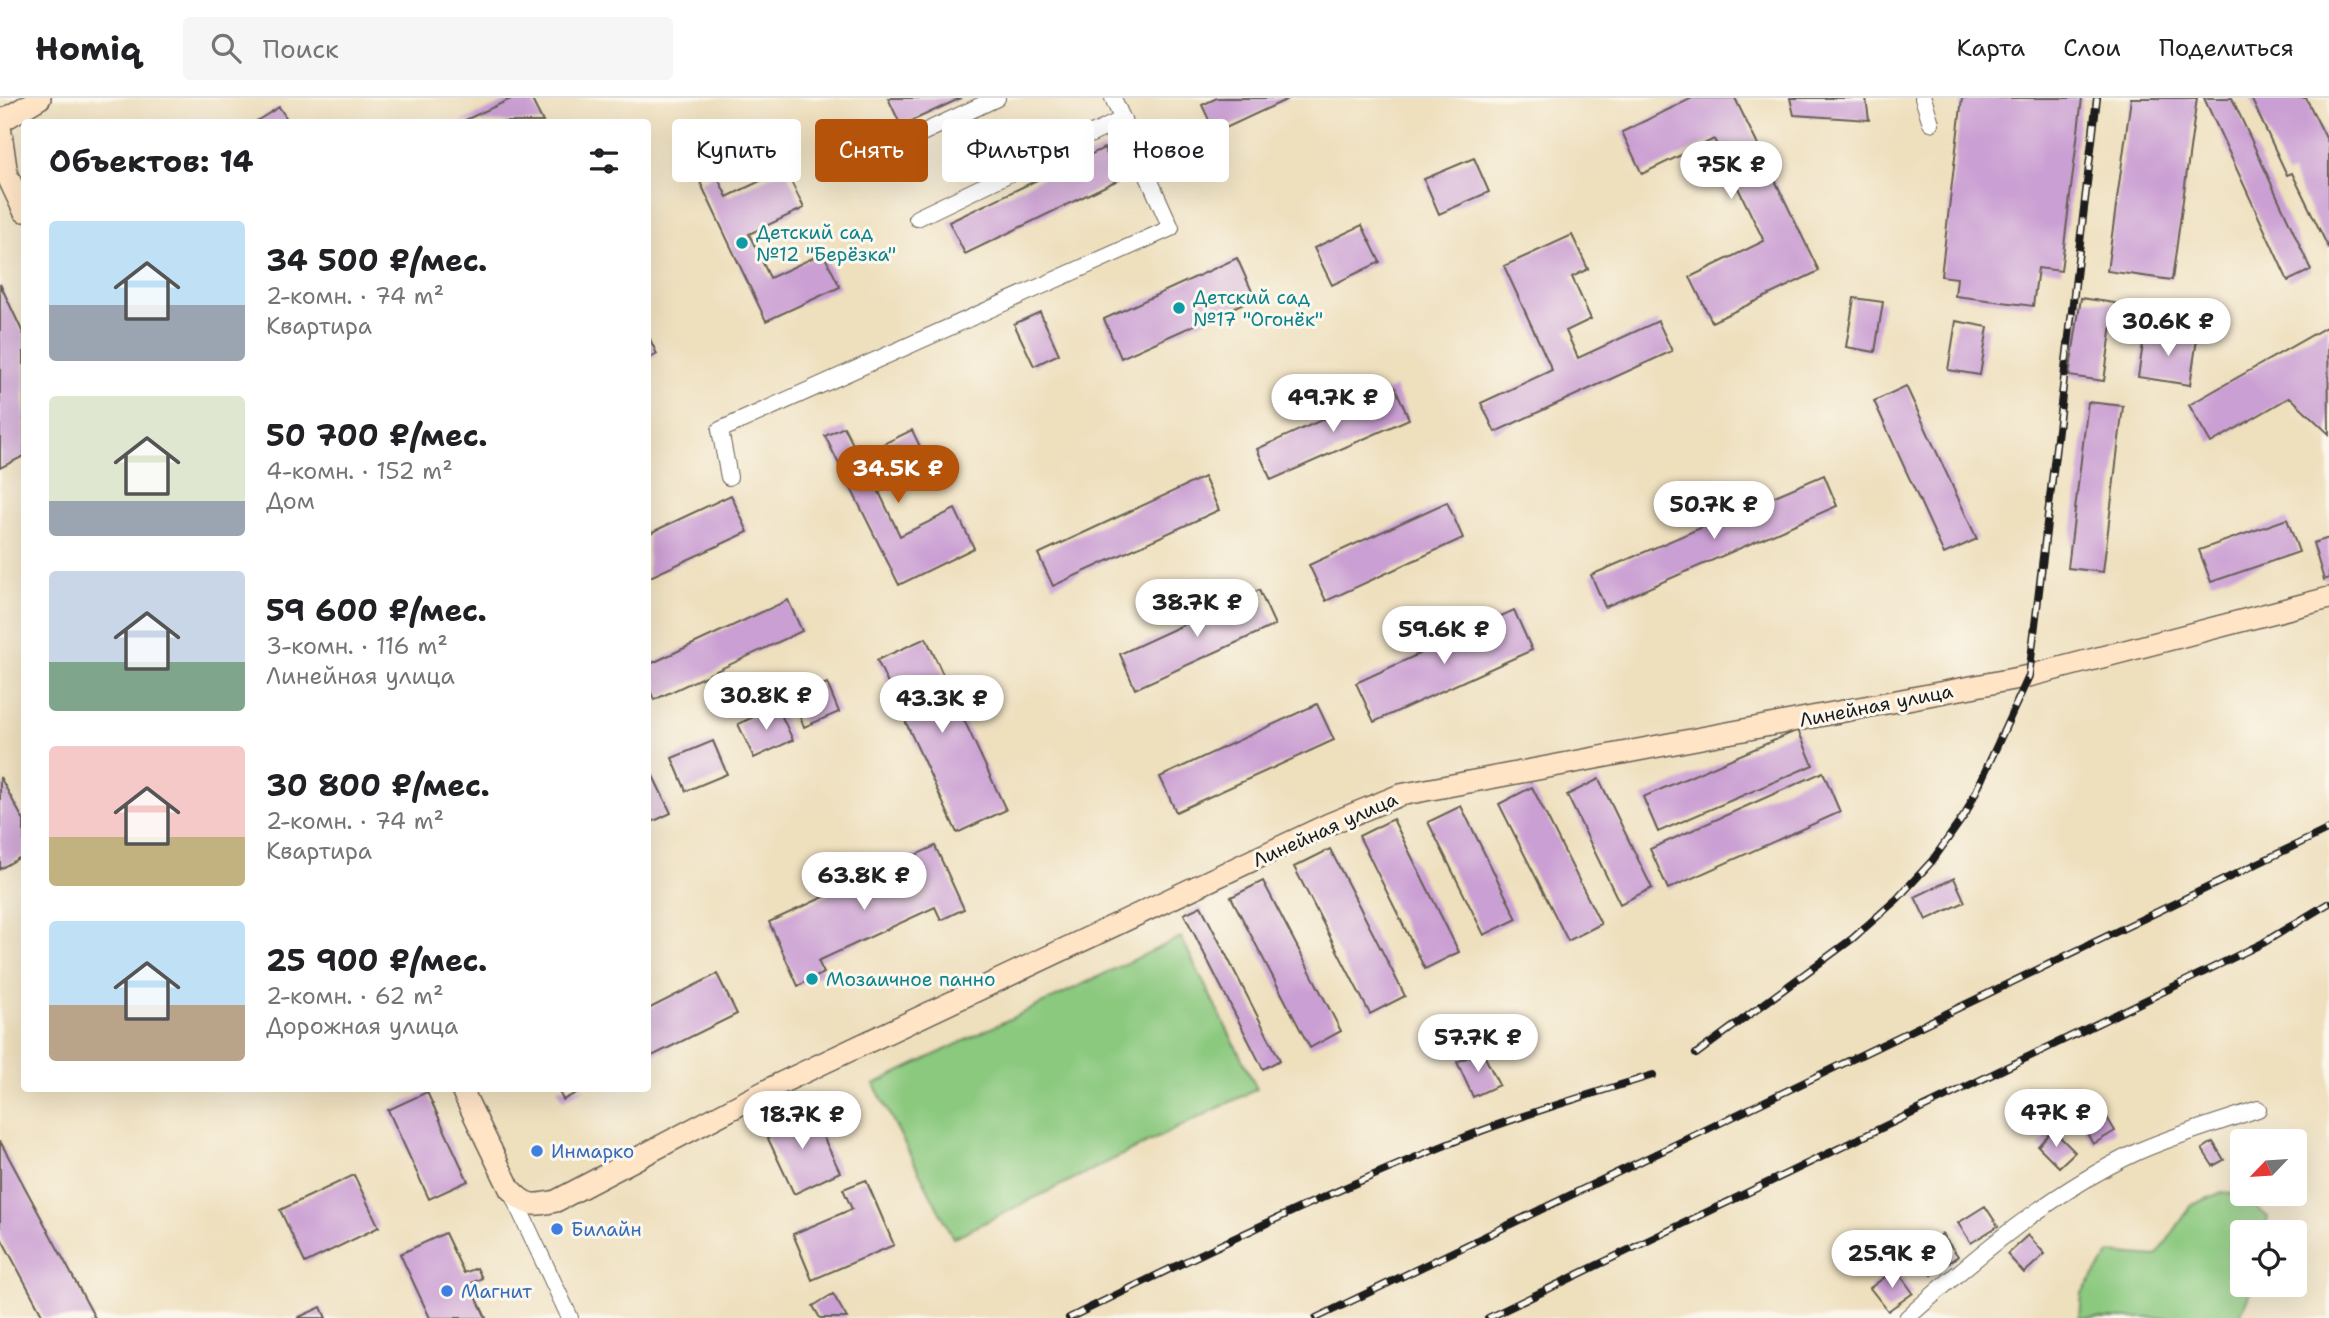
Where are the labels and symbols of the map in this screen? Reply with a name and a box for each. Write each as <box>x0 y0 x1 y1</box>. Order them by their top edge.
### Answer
pin: 75K ₽ <box>1682 141 1780 201</box>
place label: Детский сад №12 "Берёзка" <box>756 220 896 267</box>
marker: Детский сад №12 "Берёзка" <box>734 235 750 251</box>
place label: Детский сад №17 "Огонёк" <box>1193 285 1323 332</box>
pin: 30.6K ₽ <box>2103 299 2233 358</box>
marker: Детский сад №17 "Огонёк" <box>1171 300 1187 316</box>
pin: 49.7K ₽ <box>1268 374 1398 434</box>
pin: 34.5K ₽ <box>833 446 963 505</box>
pin: 50.7K ₽ <box>1649 482 1779 541</box>
pin: 38.7K ₽ <box>1132 580 1262 639</box>
pin: 59.6K ₽ <box>1379 606 1509 666</box>
pin: 30.8K ₽ <box>701 672 831 732</box>
pin: 43.3K ₽ <box>877 676 1007 735</box>
street label: Линейная улица <box>1797 678 1955 733</box>
street label: Линейная улица <box>1249 786 1402 873</box>
pin: 63.8K ₽ <box>799 852 929 912</box>
place label: Мозаичное панно <box>826 967 995 992</box>
marker: Мозаичное панно <box>804 971 820 987</box>
pin: 57.7K ₽ <box>1413 1014 1543 1074</box>
pin: 47K ₽ <box>2007 1090 2105 1149</box>
pin: 18.7K ₽ <box>737 1091 867 1151</box>
north arrow <box>2230 1129 2306 1206</box>
place label: Инмарко <box>551 1139 634 1164</box>
marker: Инмарко <box>529 1143 545 1159</box>
place label: Билайн <box>571 1217 642 1242</box>
marker: Билайн <box>549 1221 565 1237</box>
pin: 25.9K ₽ <box>1827 1230 1957 1290</box>
place label: Магнит <box>461 1279 532 1304</box>
marker: Магнит <box>439 1283 455 1299</box>

